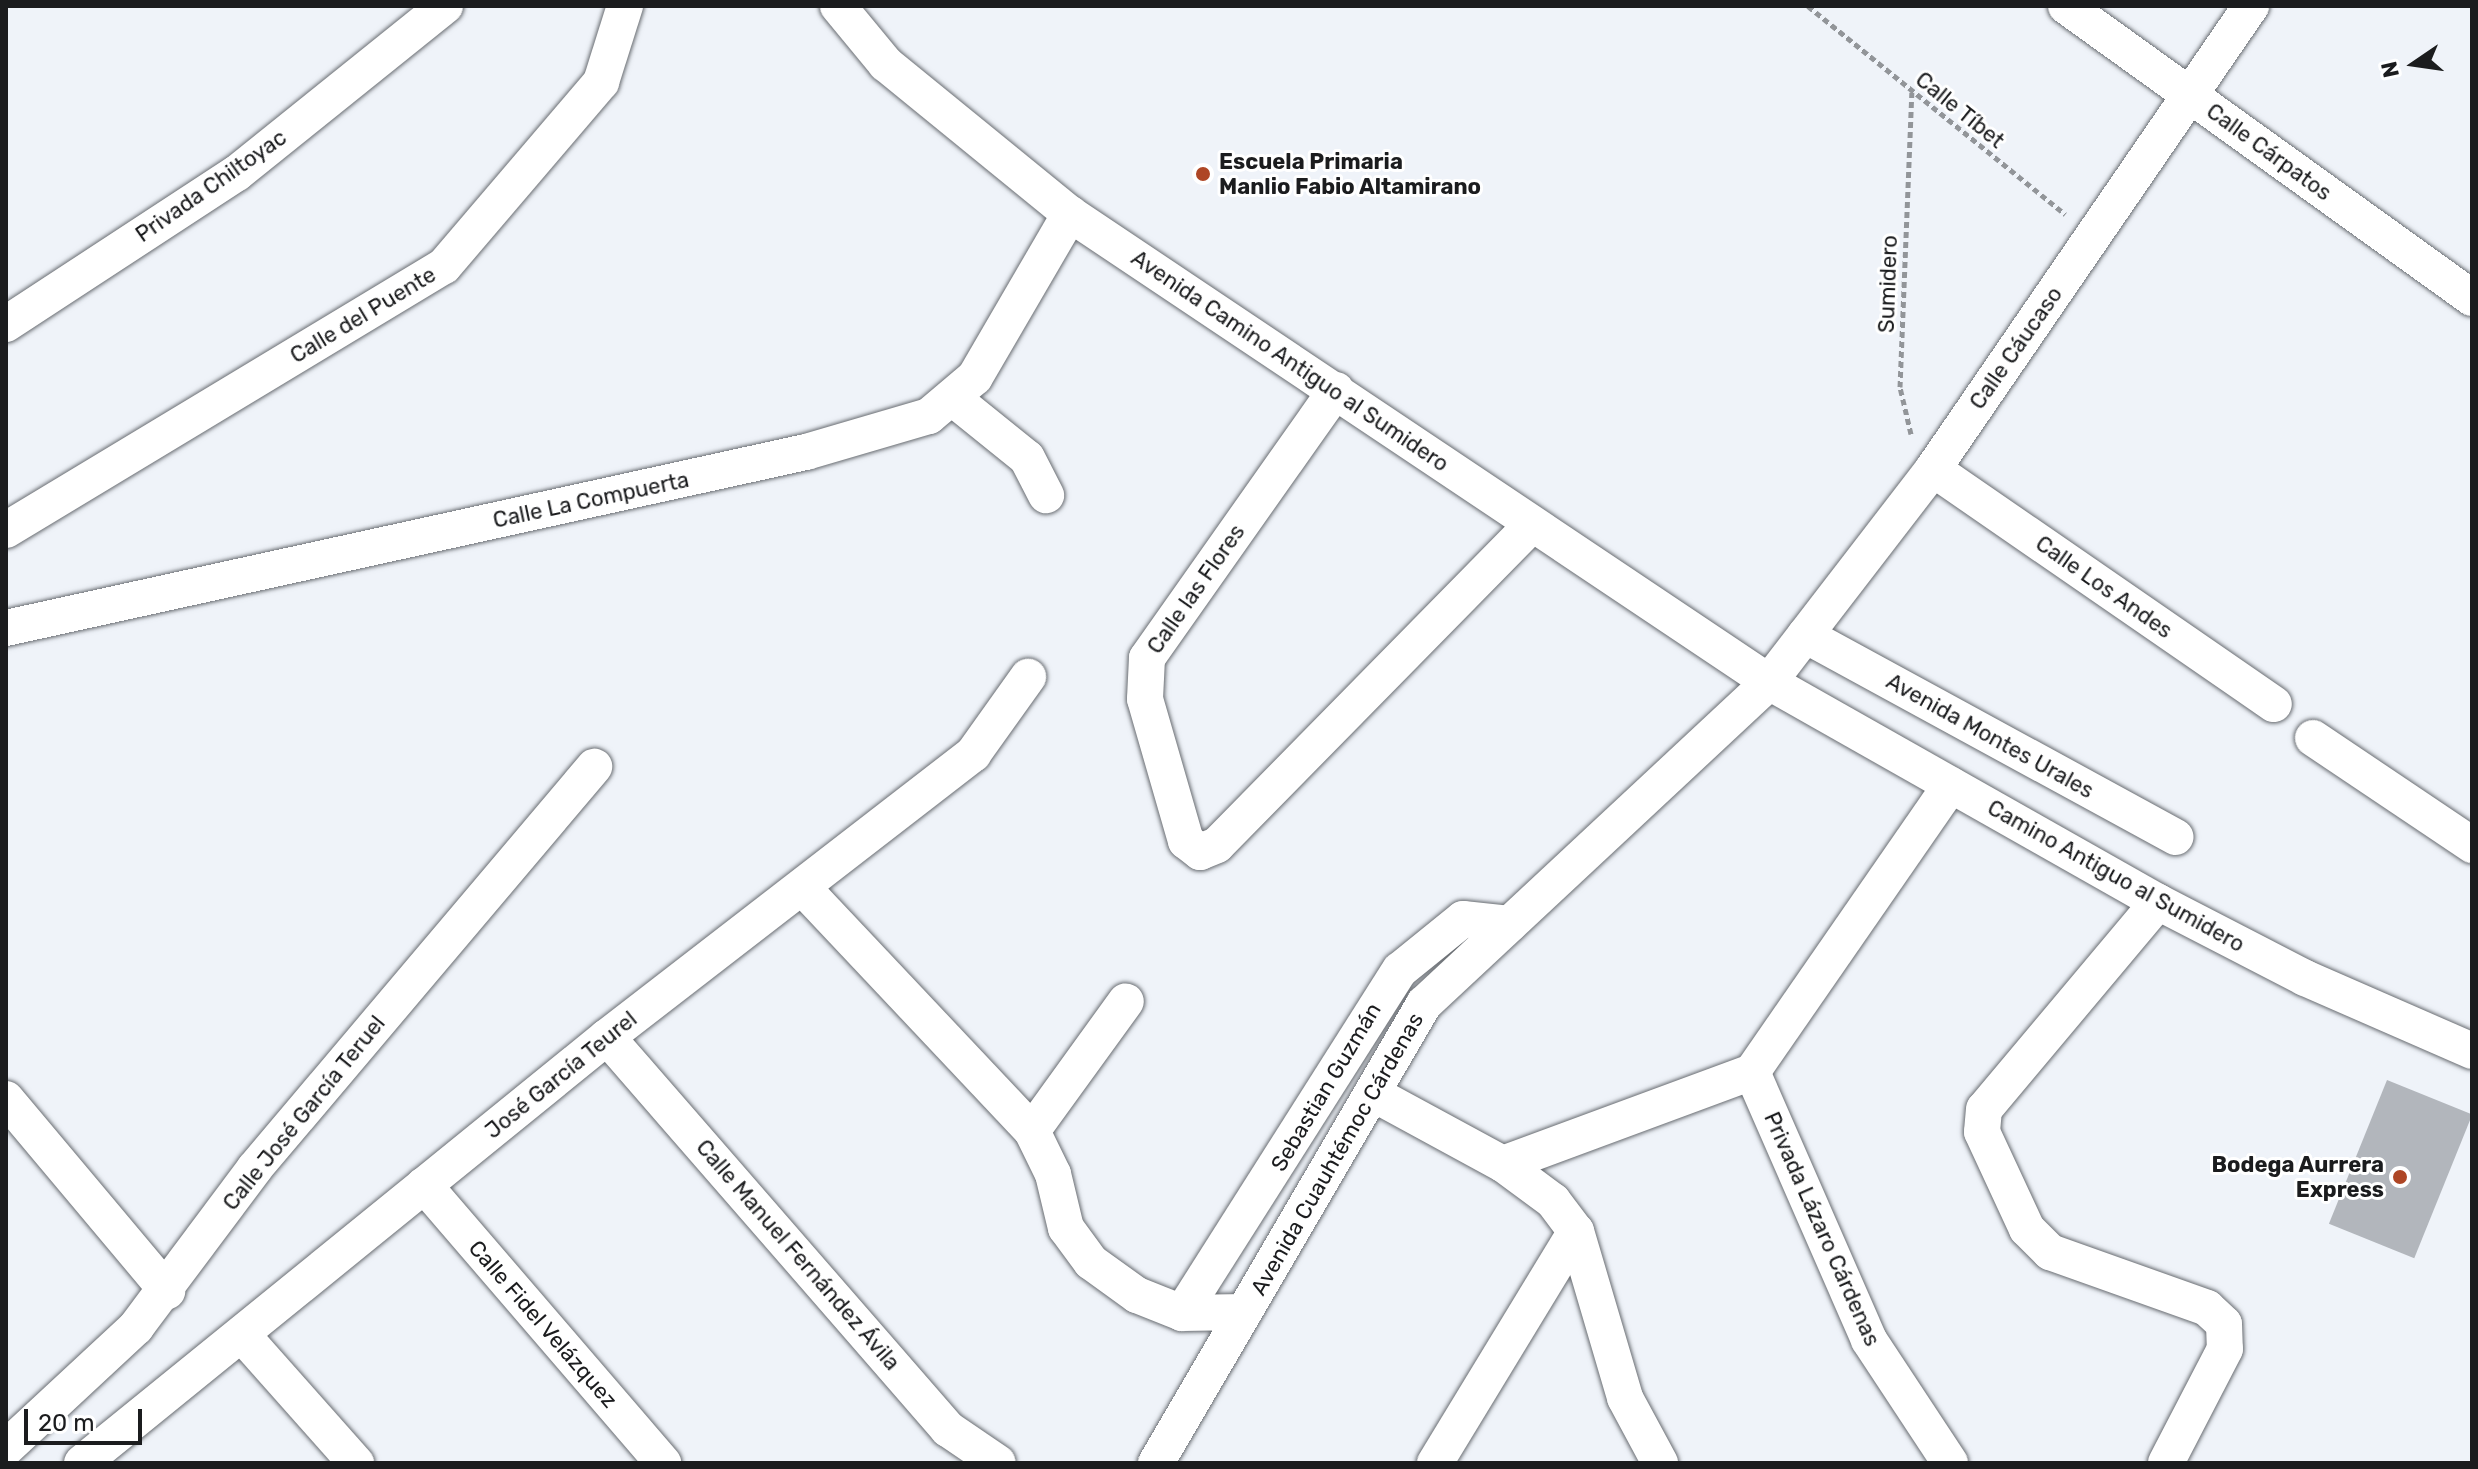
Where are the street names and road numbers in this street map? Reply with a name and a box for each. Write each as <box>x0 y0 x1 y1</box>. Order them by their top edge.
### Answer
street label: Calle Tíbet <box>1910 66 2010 154</box>
street label: Calle Cárpatos <box>2201 98 2337 206</box>
street label: Privada Chiltoyac <box>131 124 291 248</box>
street label: Sumidero <box>1873 235 1903 333</box>
street label: Avenida Camino Antiguo al Sumidero <box>1126 244 1454 478</box>
street label: Calle del Puente <box>285 261 441 369</box>
street label: Calle Cáucaso <box>1964 282 2068 414</box>
street label: Calle La Compuerta <box>491 466 691 534</box>
street label: Calle las Flores <box>1142 519 1250 659</box>
street label: Calle Los Andes <box>2030 530 2178 644</box>
street label: Avenida Montes Urales <box>1882 668 2098 804</box>
street label: Camino Antiguo al Sumidero <box>1983 794 2249 958</box>
street label: Sebastian Guzmán <box>1265 998 1387 1176</box>
street label: José García Teurel <box>480 1006 642 1144</box>
street label: Avenida Cuauhtémoc Cárdenas <box>1245 1008 1429 1300</box>
street label: Calle José García Teruel <box>217 1010 391 1216</box>
street label: Privada Lázaro Cárdenas <box>1758 1108 1886 1350</box>
street label: Calle Manuel Fernández Ávila <box>690 1134 906 1376</box>
street label: Calle Fidel Velázquez <box>463 1235 623 1413</box>

